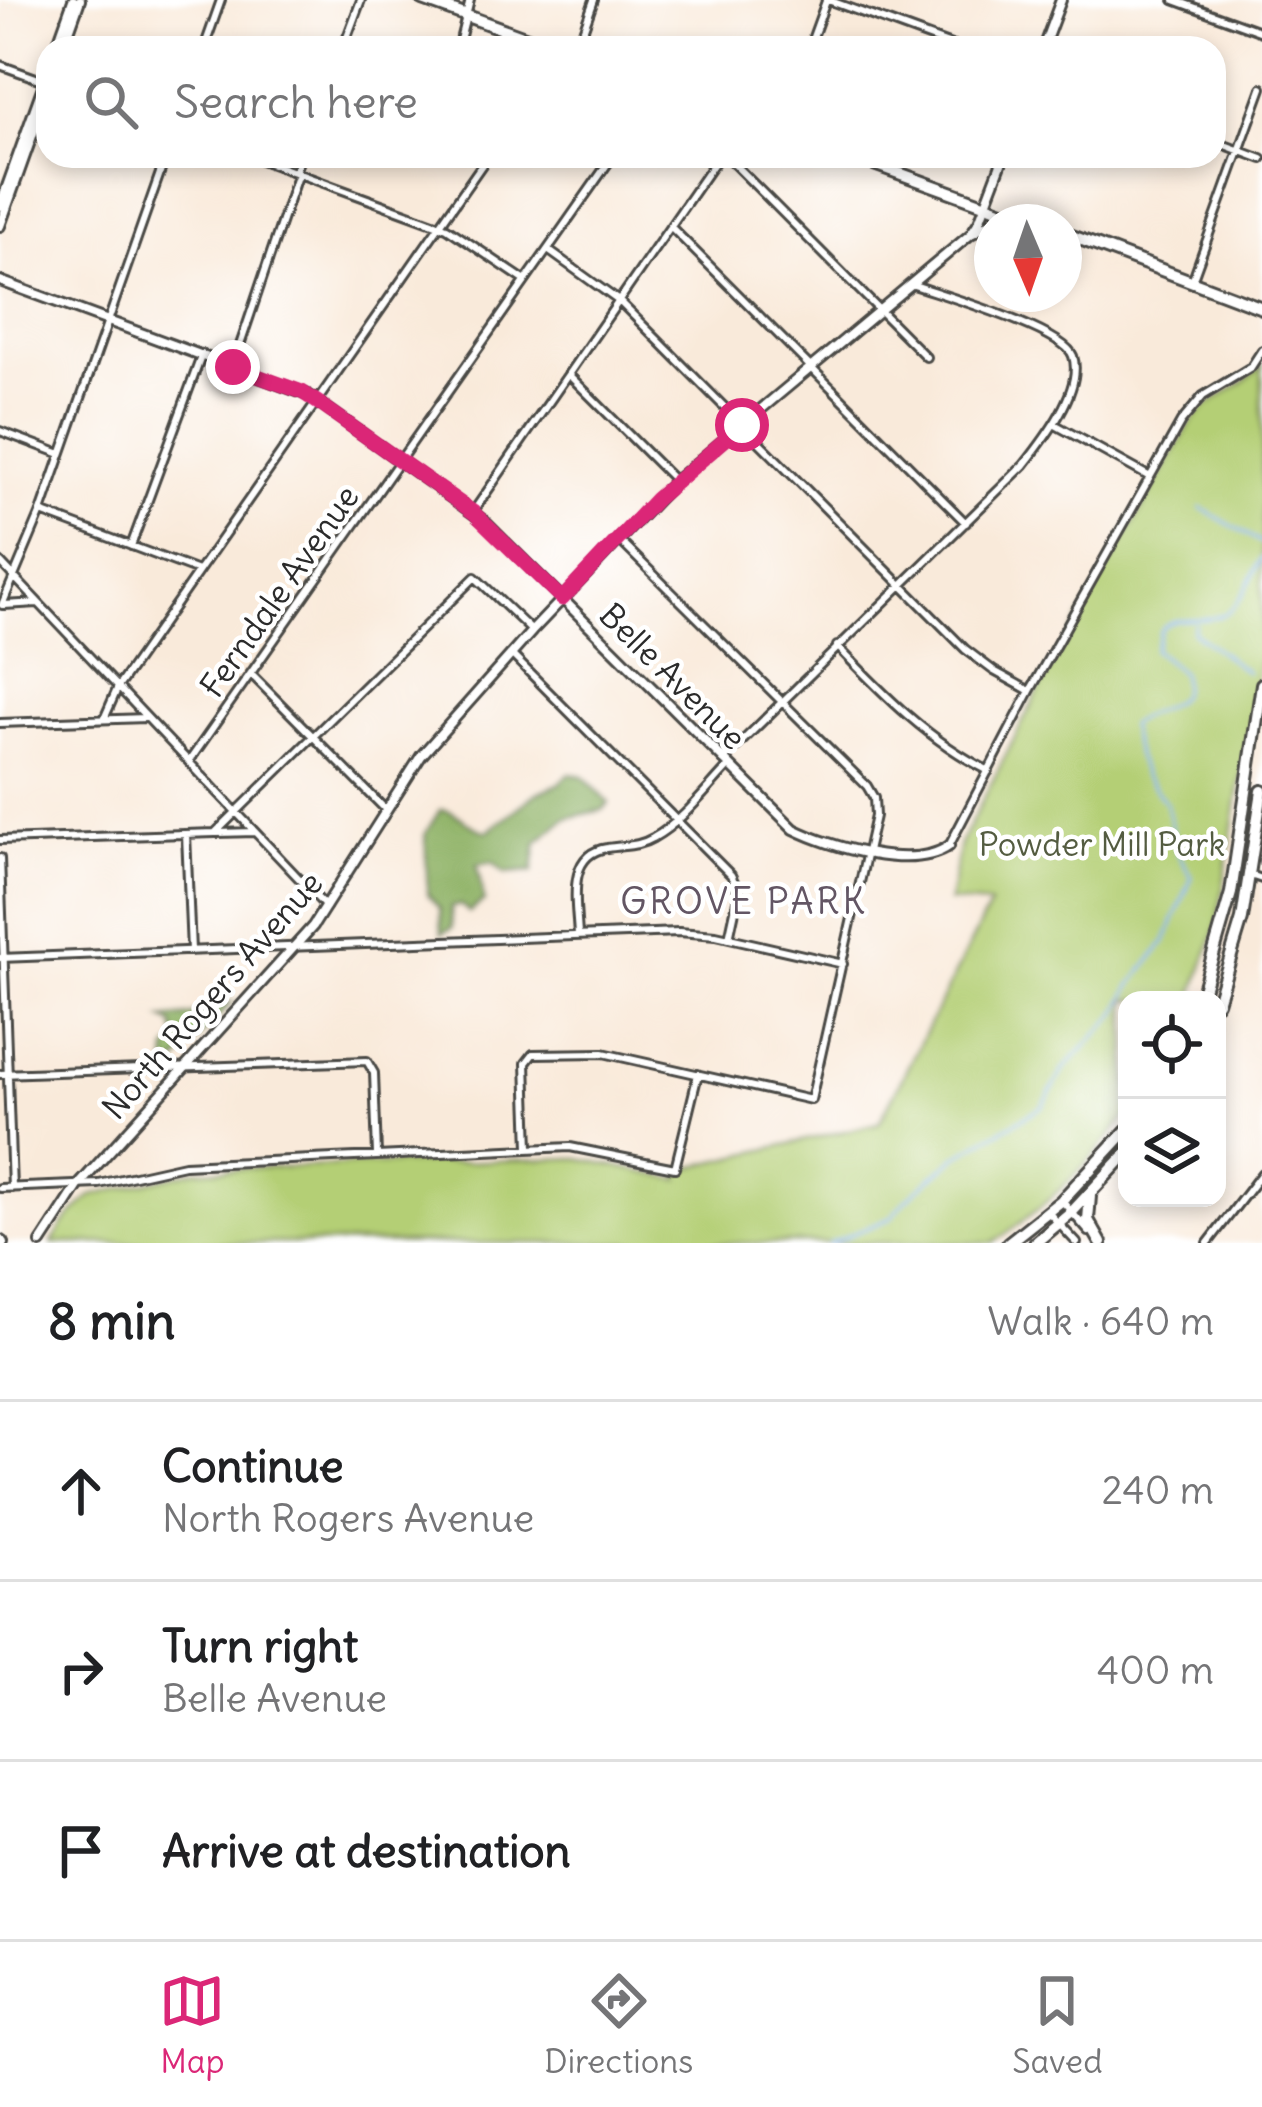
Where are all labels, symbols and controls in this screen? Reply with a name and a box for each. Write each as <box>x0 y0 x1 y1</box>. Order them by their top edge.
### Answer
search box <box>36 36 1226 168</box>
icon: search <box>78 69 144 135</box>
text: Search here <box>174 74 418 130</box>
north arrow <box>974 204 1082 312</box>
route end <box>206 340 260 394</box>
route start <box>715 398 769 452</box>
street label: Ferndale Avenue <box>190 477 368 705</box>
street label: Belle Avenue <box>591 594 755 758</box>
park label: Powder Mill Park <box>979 823 1225 865</box>
street label: North Rogers Avenue <box>93 862 331 1128</box>
district label: GROVE PARK <box>620 879 868 924</box>
map controls <box>1118 991 1226 1207</box>
button: locate <box>1118 991 1226 1099</box>
button: layers <box>1118 1099 1226 1207</box>
text: 8 min <box>48 1289 175 1353</box>
text: Walk · 640 m <box>988 1297 1214 1346</box>
text: Continue <box>162 1438 344 1494</box>
icon: ahead <box>48 1458 114 1524</box>
text: 240 m <box>1102 1466 1214 1515</box>
text: North Rogers Avenue <box>162 1494 534 1543</box>
text: Turn right <box>162 1618 358 1674</box>
icon: right <box>48 1638 114 1704</box>
text: 400 m <box>1097 1646 1214 1695</box>
text: Belle Avenue <box>162 1674 387 1723</box>
icon: arrive <box>48 1818 114 1884</box>
text: Arrive at destination <box>162 1823 571 1879</box>
tab: Map <box>159 1968 225 2082</box>
tab: Directions <box>544 1968 693 2082</box>
tab: Saved <box>1012 1968 1103 2082</box>

